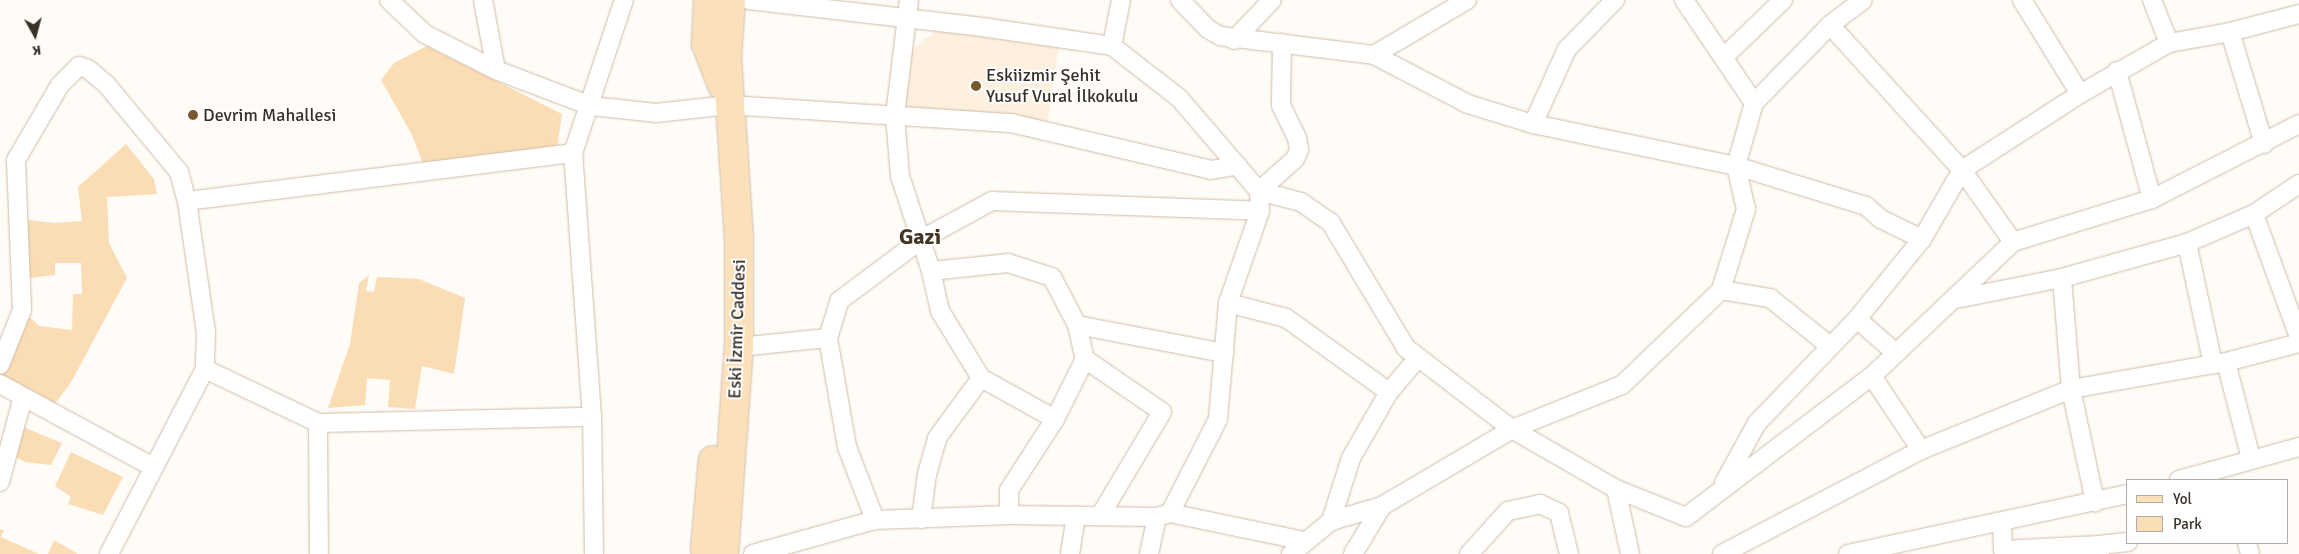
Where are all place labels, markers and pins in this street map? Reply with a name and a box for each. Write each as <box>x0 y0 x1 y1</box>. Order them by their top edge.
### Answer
place label: Eskiizmir Şehit Yusuf Vural İlkokulu <box>986 65 1138 108</box>
marker: Eskiizmir Şehit Yusuf Vural İlkokulu <box>970 80 982 92</box>
place label: Devrim Mahallesi <box>203 104 336 126</box>
marker: Devrim Mahallesi <box>187 109 199 121</box>

